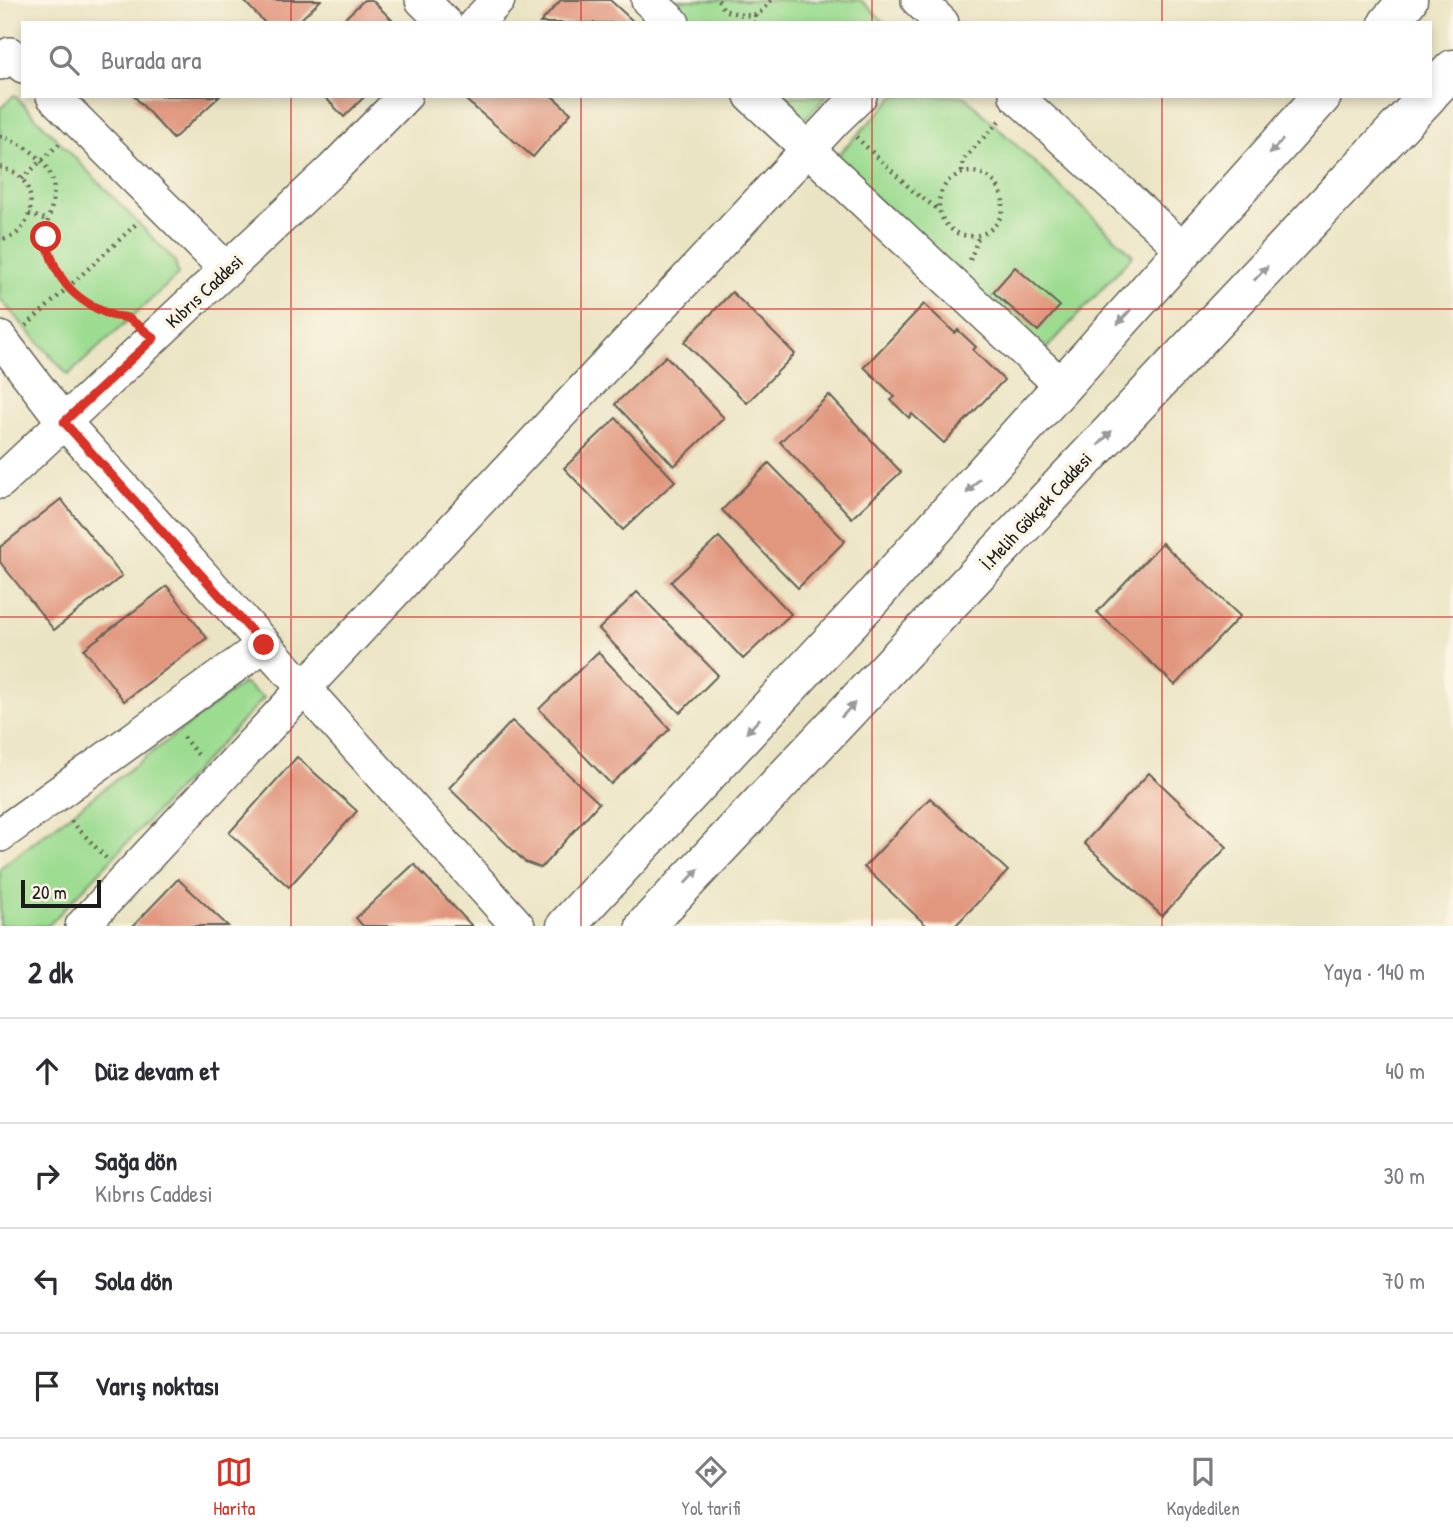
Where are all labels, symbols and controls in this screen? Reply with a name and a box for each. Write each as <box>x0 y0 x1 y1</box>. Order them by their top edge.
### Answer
search box <box>21 21 1432 98</box>
icon: search <box>45 41 83 79</box>
text: Burada ara <box>101 42 202 77</box>
one-way arrow <box>1268 138 1284 156</box>
route start <box>30 221 61 252</box>
street label: Kıbrıs Caddesi <box>160 248 248 334</box>
one-way arrow <box>1253 264 1270 281</box>
one-way arrow <box>1117 308 1133 325</box>
one-way arrow <box>1097 429 1113 447</box>
street label: İ.Melih Gökçek Caddesi <box>974 446 1098 576</box>
one-way arrow <box>965 477 981 494</box>
route end <box>248 629 279 660</box>
one-way arrow <box>840 702 856 719</box>
one-way arrow <box>745 717 761 734</box>
one-way arrow <box>683 868 699 885</box>
scale bar <box>21 877 102 909</box>
text: 20 m <box>32 879 67 905</box>
text: 2 dk <box>28 952 73 992</box>
text: Yaya · 140 m <box>1324 956 1425 987</box>
icon: ahead <box>28 1052 66 1090</box>
text: Düz devam et <box>95 1053 219 1088</box>
text: 40 m <box>1385 1055 1425 1086</box>
text: Sağa dön <box>95 1143 177 1178</box>
icon: right <box>28 1157 66 1195</box>
text: 30 m <box>1383 1160 1425 1191</box>
text: Kıbrıs Caddesi <box>95 1178 213 1209</box>
icon: left <box>28 1262 66 1300</box>
text: Sola dön <box>95 1263 173 1298</box>
text: 70 m <box>1382 1265 1425 1296</box>
icon: arrive <box>28 1367 66 1405</box>
text: Varış noktası <box>95 1368 220 1403</box>
tab: Harita <box>213 1453 255 1521</box>
tab: Yol tarifi <box>681 1453 740 1521</box>
tab: Kaydedilen <box>1167 1453 1240 1521</box>

